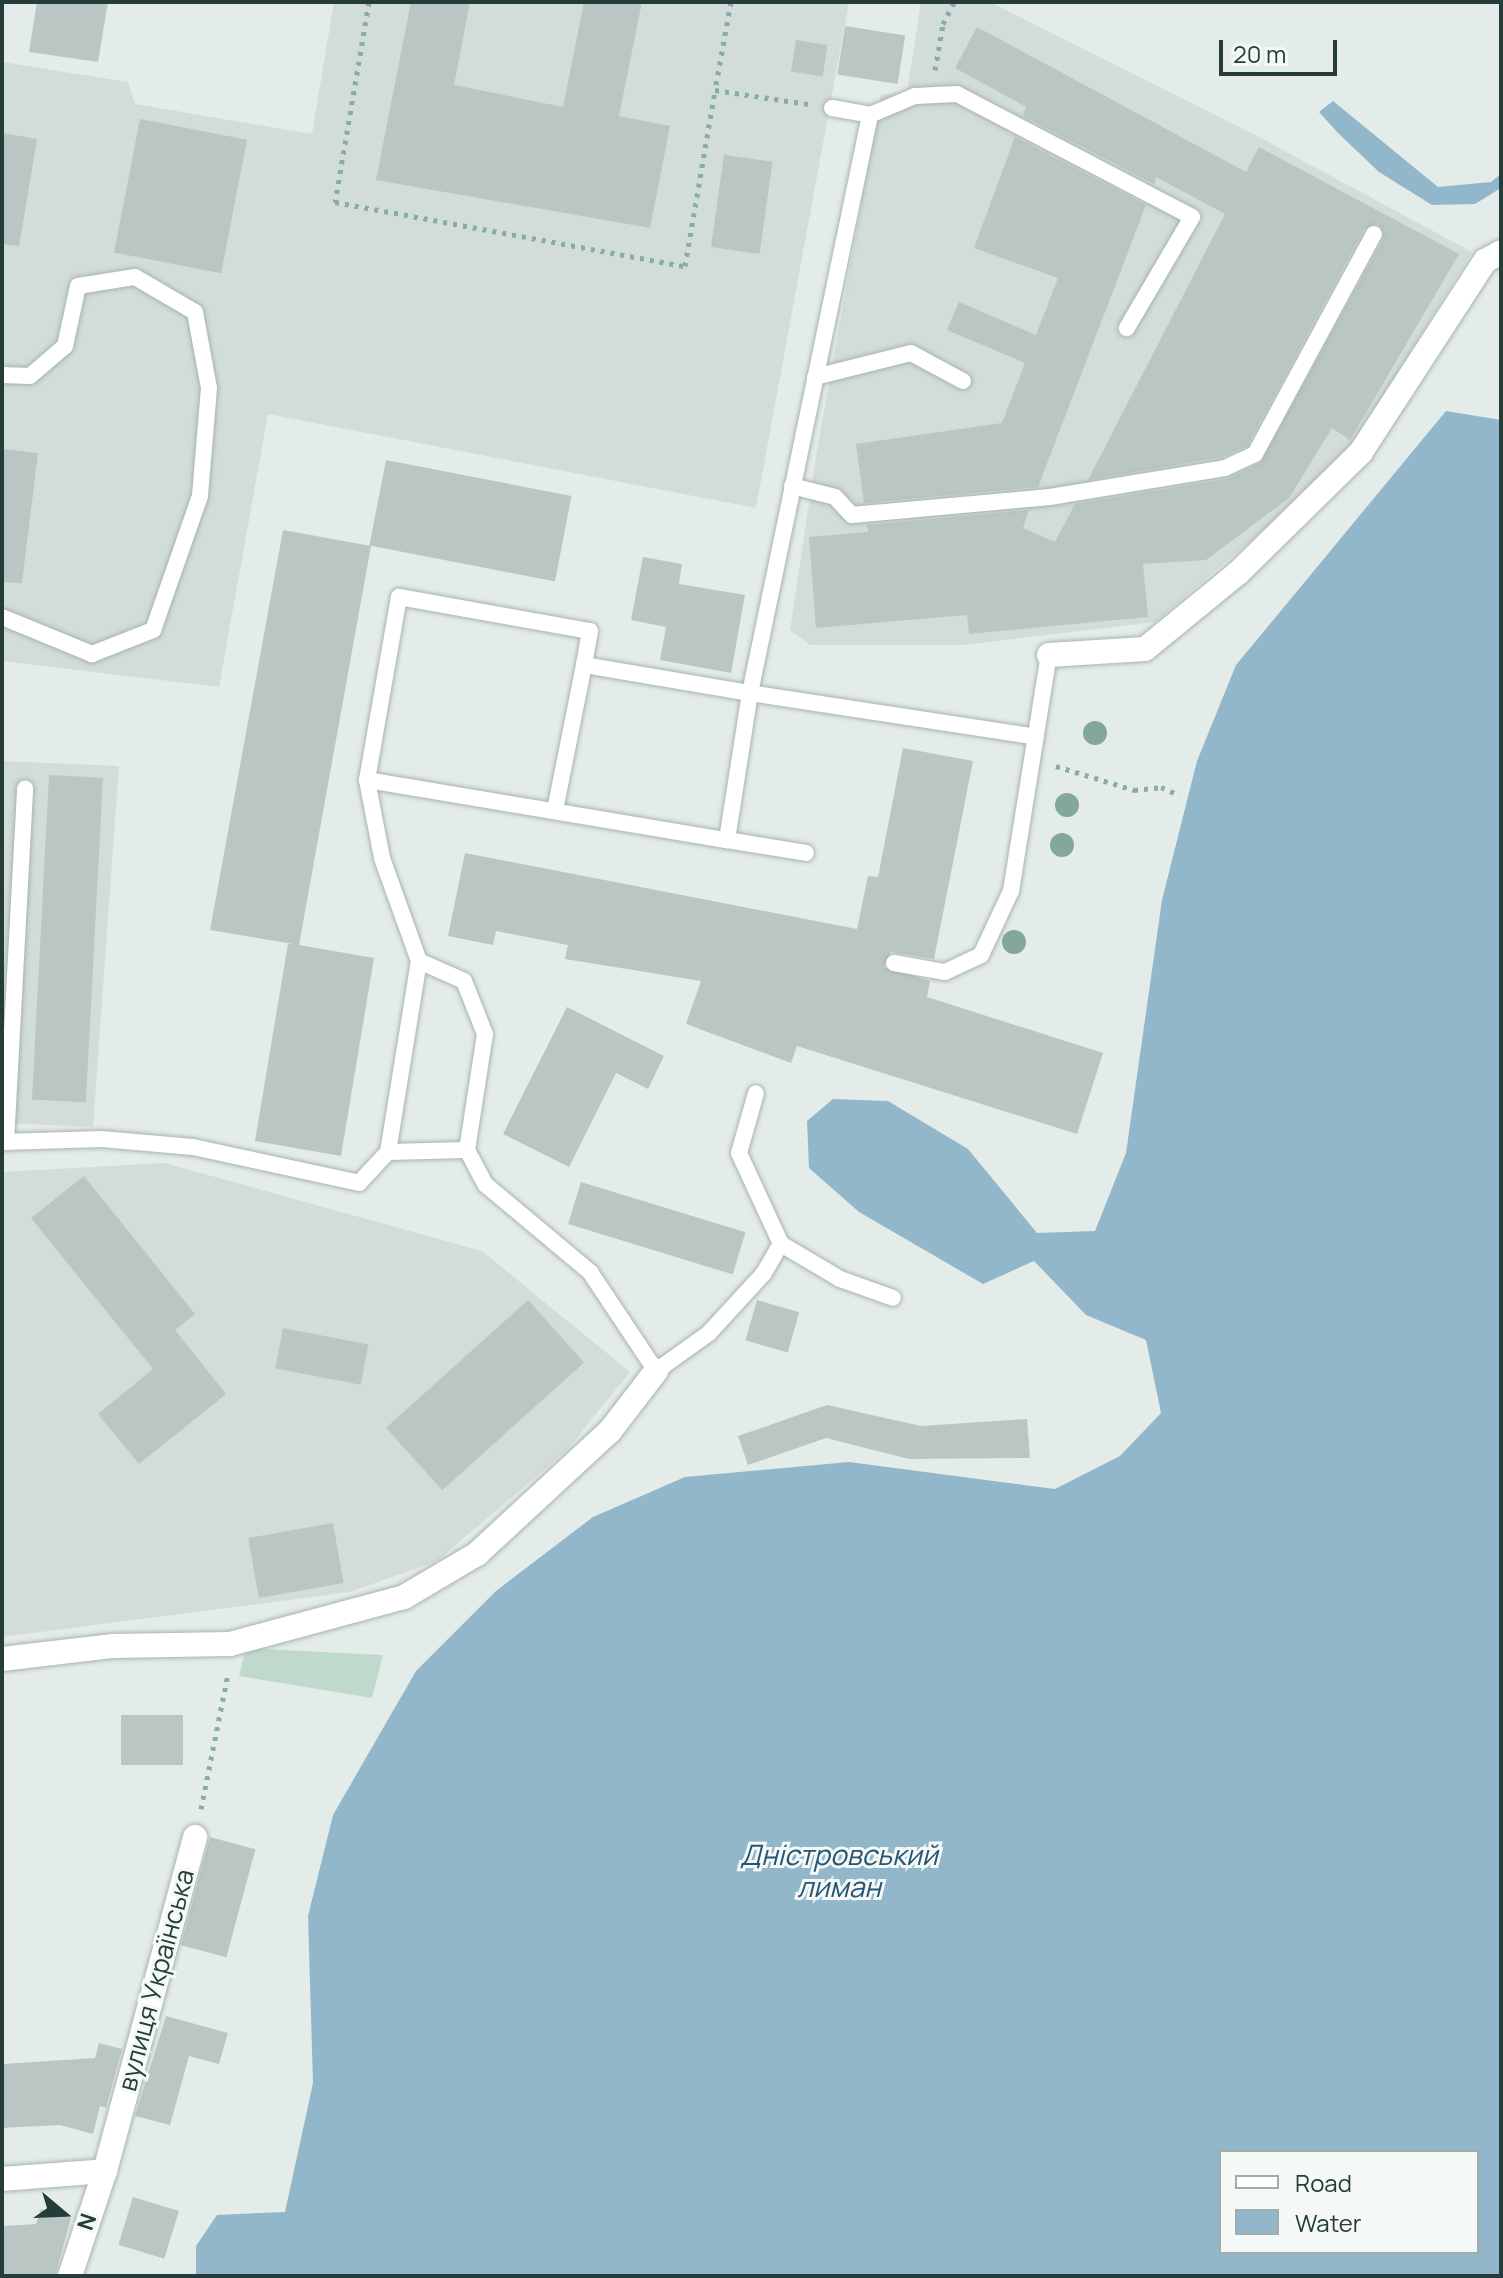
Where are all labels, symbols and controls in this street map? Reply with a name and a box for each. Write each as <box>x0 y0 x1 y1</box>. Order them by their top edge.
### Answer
scale bar <box>1223 24 1341 74</box>
text: 20 m <box>1233 37 1286 70</box>
water label: Дністровський лиман <box>740 1837 938 1903</box>
street label: вулиця Українська <box>111 1866 201 2094</box>
legend <box>1219 2150 1479 2254</box>
text: Road <box>1295 2166 1352 2199</box>
north arrow <box>24 2174 104 2254</box>
text: Water <box>1295 2206 1362 2239</box>
text: N <box>70 2209 103 2234</box>

